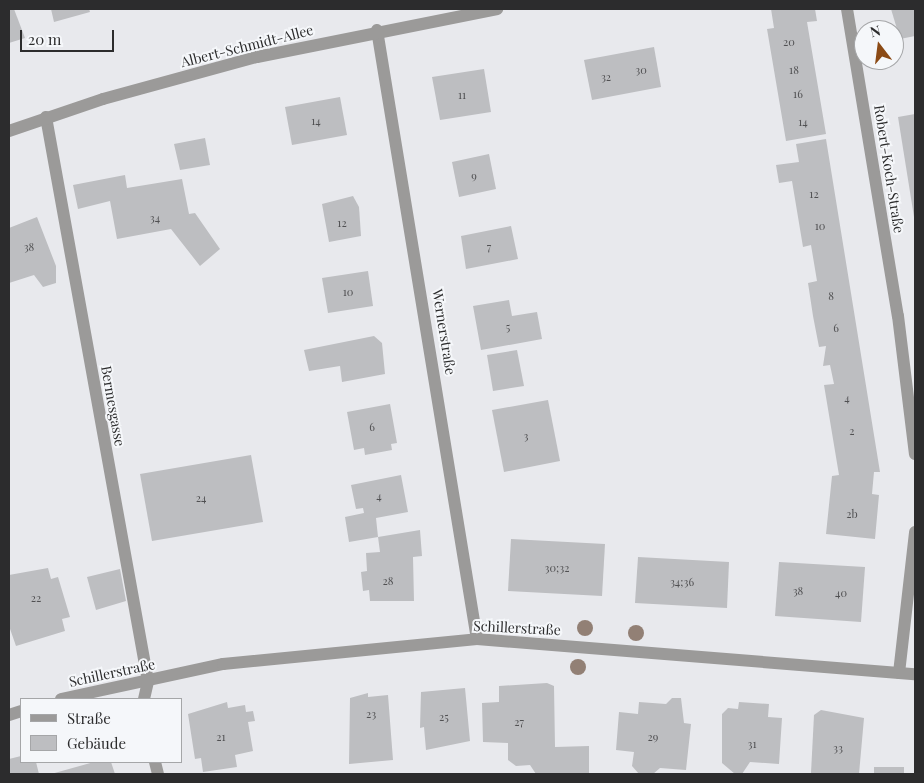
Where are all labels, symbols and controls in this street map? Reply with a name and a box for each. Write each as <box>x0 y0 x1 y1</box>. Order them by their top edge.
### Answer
scale bar <box>22 20 116 52</box>
north arrow <box>854 20 904 70</box>
street label: Albert-Schmidt-Allee <box>179 21 315 71</box>
text: N <box>868 21 883 41</box>
text: 20 m <box>28 29 61 49</box>
house number: 20 <box>783 35 795 49</box>
house number: 30 <box>635 63 647 77</box>
house number: 18 <box>789 63 799 77</box>
house number: 32 <box>601 70 611 84</box>
house number: 16 <box>793 87 803 101</box>
house number: 11 <box>458 88 466 102</box>
street label: Robert-Koch-Straße <box>871 104 907 234</box>
house number: 14 <box>311 114 321 128</box>
house number: 14 <box>798 115 808 129</box>
house number: 9 <box>471 169 477 183</box>
house number: 12 <box>809 187 819 201</box>
house number: 34 <box>150 211 160 225</box>
house number: 12 <box>337 216 347 230</box>
house number: 10 <box>815 219 825 233</box>
house number: 38 <box>24 240 34 254</box>
house number: 7 <box>487 240 491 254</box>
house number: 10 <box>343 285 353 299</box>
street label: Wernerstraße <box>429 288 459 376</box>
house number: 8 <box>828 289 834 303</box>
house number: 5 <box>506 320 510 334</box>
house number: 6 <box>833 321 839 335</box>
street label: Bermesgasse <box>98 364 128 448</box>
house number: 4 <box>844 391 850 405</box>
house number: 6 <box>369 420 375 434</box>
house number: 2 <box>849 424 855 438</box>
house number: 3 <box>524 429 528 443</box>
house number: 4 <box>376 489 382 503</box>
house number: 24 <box>196 491 206 505</box>
house number: 2b <box>846 507 858 521</box>
house number: 30;32 <box>545 561 569 575</box>
house number: 28 <box>383 574 393 588</box>
house number: 34;36 <box>670 575 694 589</box>
house number: 38 <box>793 584 803 598</box>
house number: 40 <box>835 586 847 600</box>
house number: 22 <box>31 591 41 605</box>
street label: Schillerstraße <box>473 617 561 639</box>
street label: Schillerstraße <box>67 656 157 690</box>
legend <box>20 698 182 763</box>
house number: 23 <box>366 707 376 721</box>
text: Straße <box>67 708 111 728</box>
house number: 25 <box>439 710 449 724</box>
house number: 27 <box>514 715 524 729</box>
house number: 21 <box>216 730 226 744</box>
house number: 29 <box>648 730 658 744</box>
text: Gebäude <box>67 733 126 753</box>
house number: 31 <box>747 737 757 751</box>
house number: 33 <box>833 741 843 755</box>

